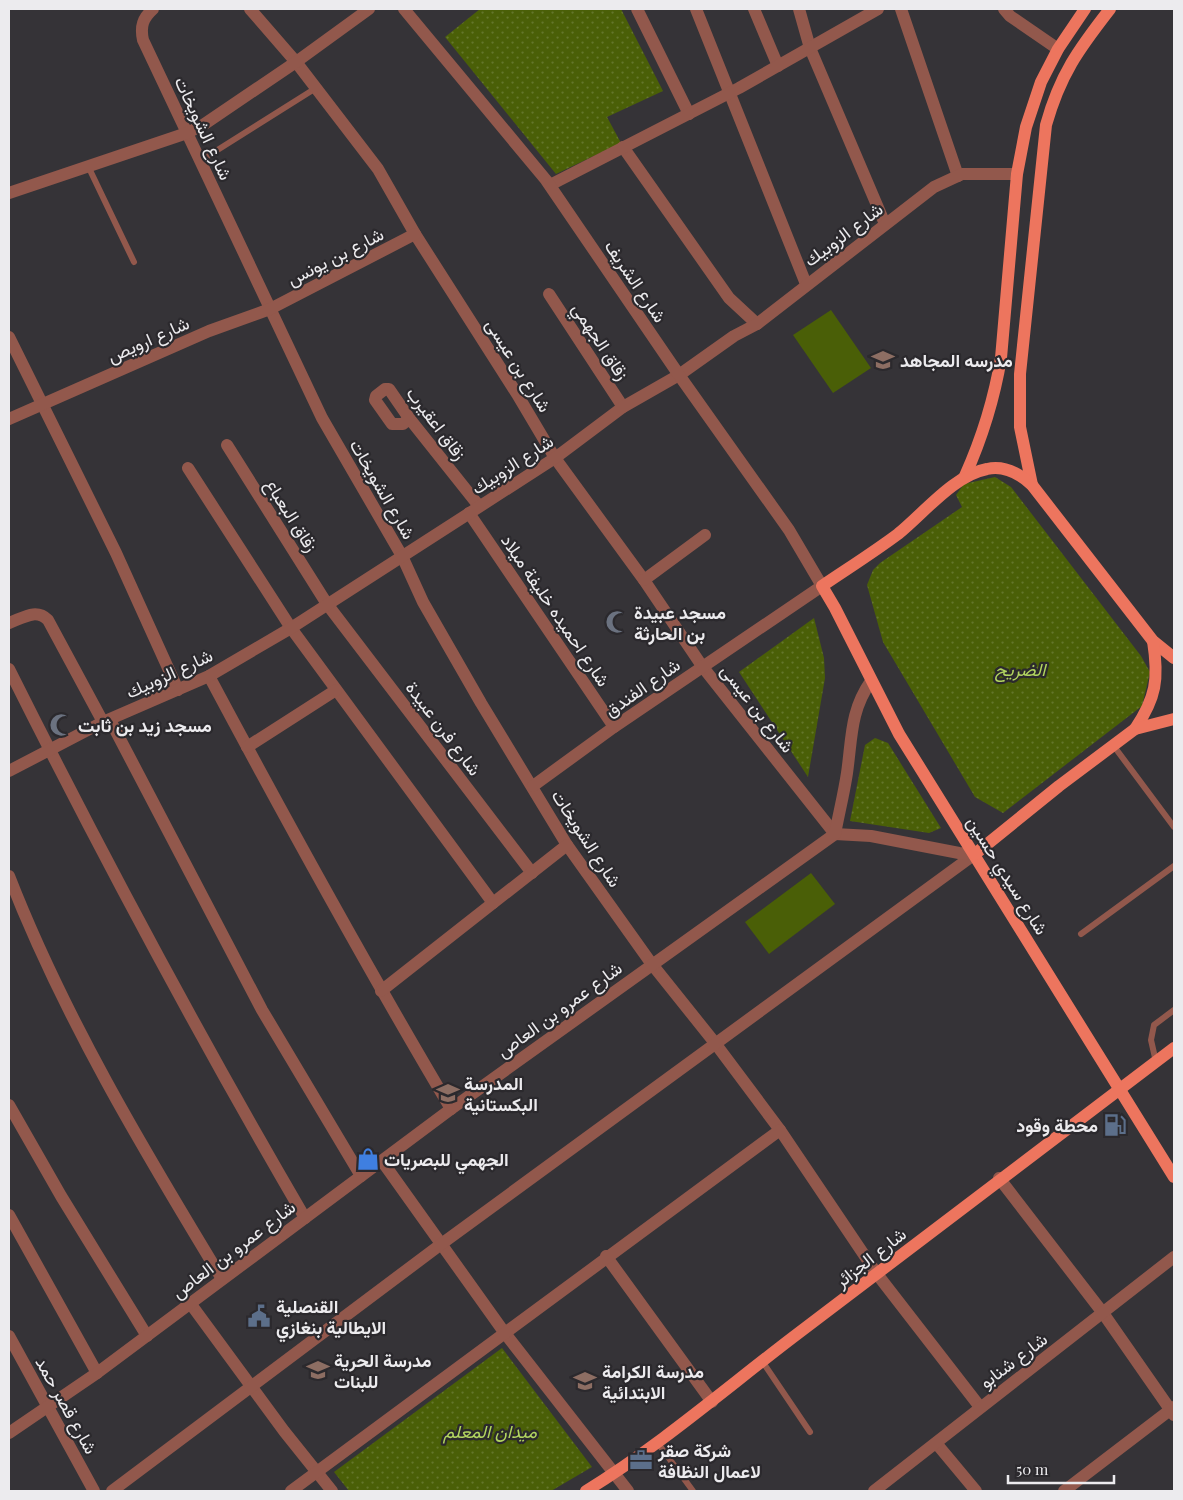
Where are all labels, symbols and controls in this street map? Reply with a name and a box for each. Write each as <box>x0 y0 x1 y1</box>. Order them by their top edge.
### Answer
street label: شارع الشويخات <box>169 72 238 184</box>
street label: شارع الزوبيك <box>799 196 888 272</box>
street label: شارع بن يونس <box>283 221 388 292</box>
street label: شارع الشريف <box>599 235 672 327</box>
street label: زقاق الجهمي <box>564 298 635 386</box>
street label: شارع ارويص <box>103 310 193 369</box>
street label: شارع بن عيسى <box>480 314 557 417</box>
school or university icon: مدرسه المجاهد <box>870 347 896 373</box>
place label: مدرسه المجاهد <box>900 348 1013 372</box>
street label: زقاق اعقيرب <box>402 382 472 464</box>
street label: شارع الزوبيك <box>466 429 558 500</box>
street label: شارع الشويخات <box>344 435 421 544</box>
street label: زقاق البعباع <box>259 474 324 557</box>
street label: شارع احميده خليفة ميلاد <box>495 529 616 691</box>
place label: مسجد عبيدة بن الحارثة <box>634 600 726 645</box>
mosque icon: مسجد عبيدة بن الحارثة <box>604 609 630 635</box>
street label: شارع الزوبيك <box>122 642 217 704</box>
street label: شارع الفندق <box>599 652 685 723</box>
park label: الضريح <box>995 657 1047 683</box>
street label: شارع بن عيسى <box>715 659 800 758</box>
street label: شارع فرن عبيدة <box>400 676 487 781</box>
mosque icon: مسجد زيد بن ثابت <box>48 712 74 738</box>
place label: مسجد زيد بن ثابت <box>78 713 212 737</box>
street label: شارع الشويخات <box>546 785 627 892</box>
street label: شارع سيدي حسين <box>959 811 1054 941</box>
street label: شارع عمرو بن العاص <box>492 955 627 1063</box>
place label: المدرسة البكستانية <box>464 1071 538 1116</box>
school or university icon: المدرسة البكستانية <box>435 1080 461 1106</box>
fuel station icon: محطة وقود <box>1102 1112 1128 1138</box>
place label: محطة وقود <box>1016 1113 1098 1137</box>
shop icon: الجهمي للبصريات <box>355 1146 381 1172</box>
place label: الجهمي للبصريات <box>384 1147 509 1175</box>
street label: شارع عمرو بن العاص <box>166 1195 300 1304</box>
street label: شارع الجزائر <box>828 1221 911 1294</box>
place label: القنصلية الايطالية بنغازي <box>276 1294 386 1343</box>
public building icon: القنصلية الايطالية بنغازي <box>246 1303 272 1329</box>
street label: شارع شنابو <box>974 1327 1052 1394</box>
place label: مدرسة الحرية للبنات <box>334 1348 432 1393</box>
street label: شارع قصر حمد <box>30 1352 104 1458</box>
school or university icon: مدرسة الحرية للبنات <box>305 1357 331 1383</box>
place label: مدرسة الكرامة الابتدائية <box>602 1359 704 1404</box>
school or university icon: مدرسة الكرامة الابتدائية <box>572 1368 598 1394</box>
park label: ميدان المعلم <box>442 1419 537 1444</box>
place label: شركة صقر لاعمال النظافة <box>657 1438 761 1483</box>
office icon: شركة صقر لاعمال النظافة <box>628 1447 654 1473</box>
scale bar <box>1008 1452 1114 1484</box>
text: 50 m <box>1016 1459 1049 1479</box>

